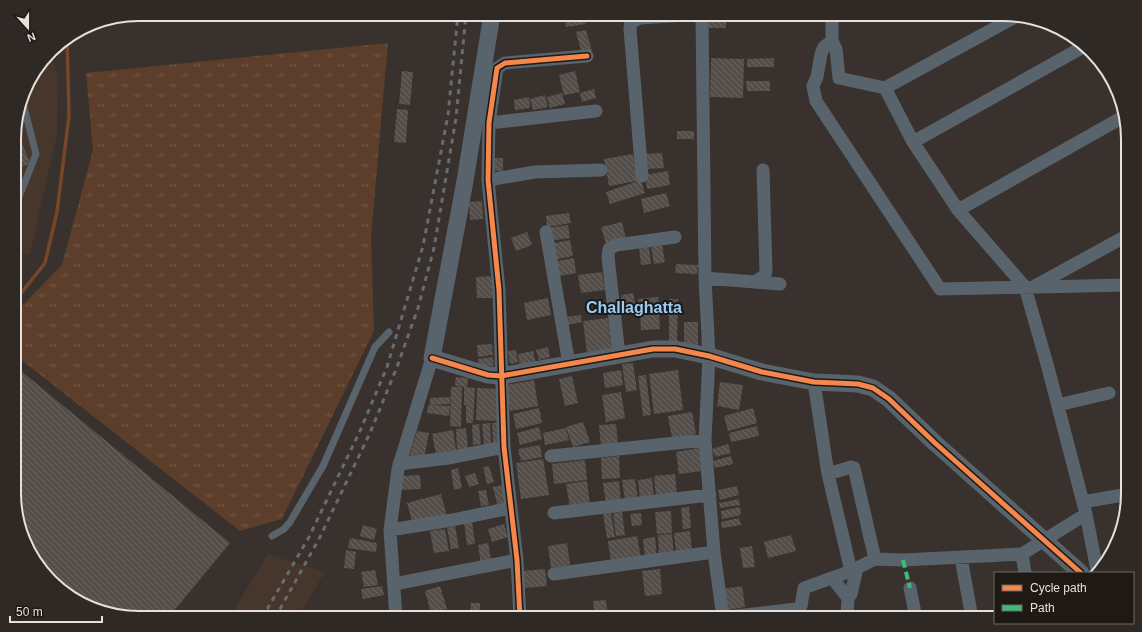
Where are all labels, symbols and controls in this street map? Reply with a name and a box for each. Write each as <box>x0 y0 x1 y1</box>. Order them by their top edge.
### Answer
north arrow <box>8 8 48 48</box>
text: N <box>26 30 37 44</box>
district label: Challaghatta <box>586 299 682 316</box>
legend <box>994 572 1134 624</box>
text: Cycle path <box>1030 581 1087 595</box>
scale bar <box>10 598 102 624</box>
text: Path <box>1030 601 1055 615</box>
text: 50 m <box>16 605 43 619</box>

